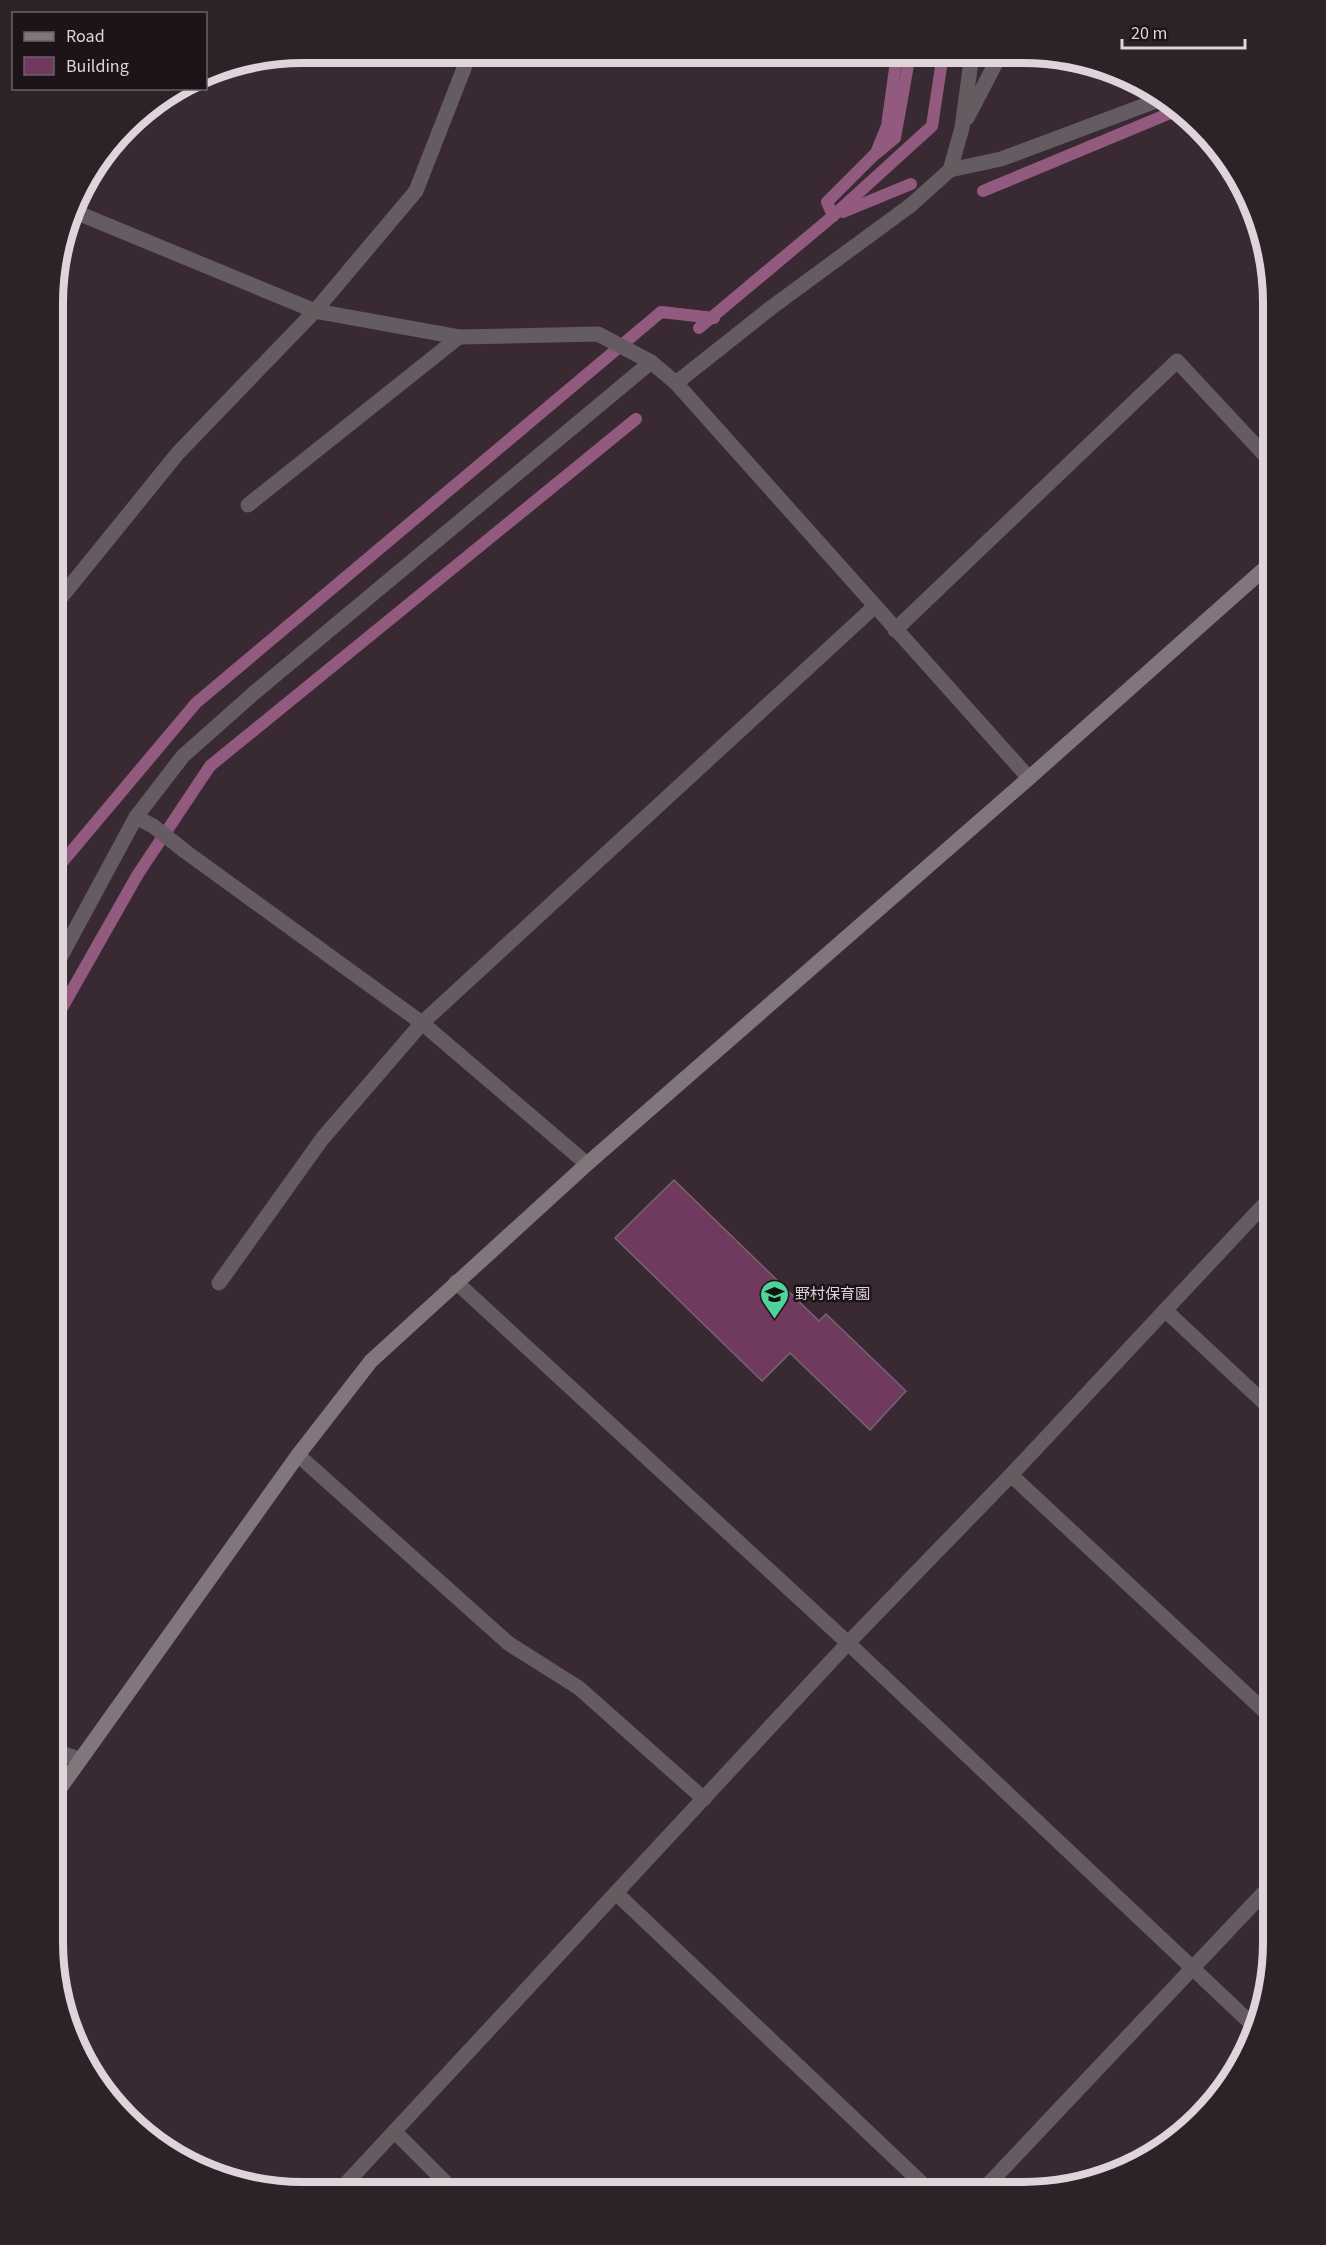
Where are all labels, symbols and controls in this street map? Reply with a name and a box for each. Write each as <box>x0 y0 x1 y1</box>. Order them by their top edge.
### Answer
legend <box>12 12 207 90</box>
scale bar <box>1122 12 1245 50</box>
text: 20 m <box>1131 21 1167 46</box>
text: Road <box>66 24 105 49</box>
text: Building <box>66 54 129 79</box>
school or university icon: 野村保育園 <box>758 1278 790 1320</box>
place label: 野村保育園 <box>795 1284 870 1305</box>

